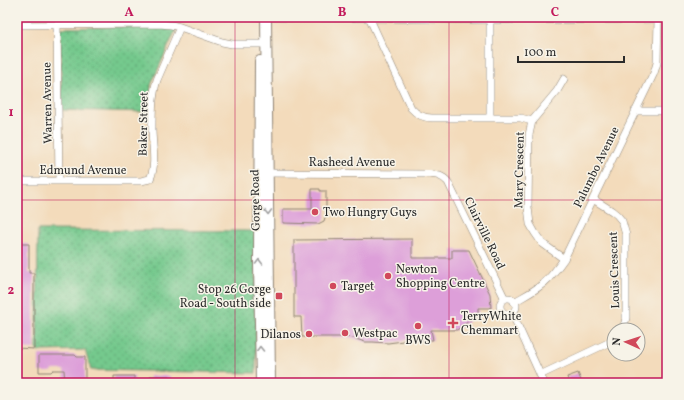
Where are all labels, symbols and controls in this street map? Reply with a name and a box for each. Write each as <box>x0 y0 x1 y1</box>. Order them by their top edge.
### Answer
text: A <box>124 4 134 22</box>
text: B <box>338 4 347 22</box>
text: C <box>551 4 559 22</box>
scale bar <box>518 38 624 64</box>
text: 100 m <box>524 45 557 61</box>
street label: Warren Avenue <box>39 62 57 144</box>
street label: Baker Street <box>135 92 153 156</box>
text: 1 <box>8 104 14 122</box>
street label: Palumbo Avenue <box>570 124 624 211</box>
street label: Mary Crescent <box>511 131 529 209</box>
street label: Rasheed Avenue <box>309 155 395 171</box>
street label: Edmund Avenue <box>40 163 127 179</box>
street label: Gorge Road <box>247 169 265 231</box>
street label: Clairville Road <box>460 195 509 272</box>
place label: Two Hungry Guys <box>323 205 417 221</box>
marker: Two Hungry Guys <box>310 207 320 217</box>
one-way arrow <box>264 209 272 215</box>
street label: Louis Crescent <box>606 231 624 309</box>
one-way arrow <box>255 259 263 265</box>
place label: Newton Shopping Centre <box>396 262 485 292</box>
marker: Newton Shopping Centre <box>383 271 393 281</box>
place label: Target <box>341 279 374 295</box>
marker: Target <box>328 281 338 291</box>
text: 2 <box>8 282 15 300</box>
place label: Stop 26 Gorge Road - South side <box>180 282 271 312</box>
marker: Stop 26 Gorge Road - South side <box>274 291 284 301</box>
place label: TerryWhite Chemmart <box>461 309 522 339</box>
marker: TerryWhite Chemmart <box>448 318 458 328</box>
marker: BWS <box>413 321 423 331</box>
north arrow <box>606 322 646 362</box>
place label: Westpac <box>353 326 397 342</box>
place label: Dilanos <box>260 327 301 343</box>
marker: Westpac <box>340 328 350 338</box>
marker: Dilanos <box>304 329 314 339</box>
place label: BWS <box>405 333 431 349</box>
text: N <box>610 337 625 346</box>
one-way arrow <box>256 346 264 352</box>

